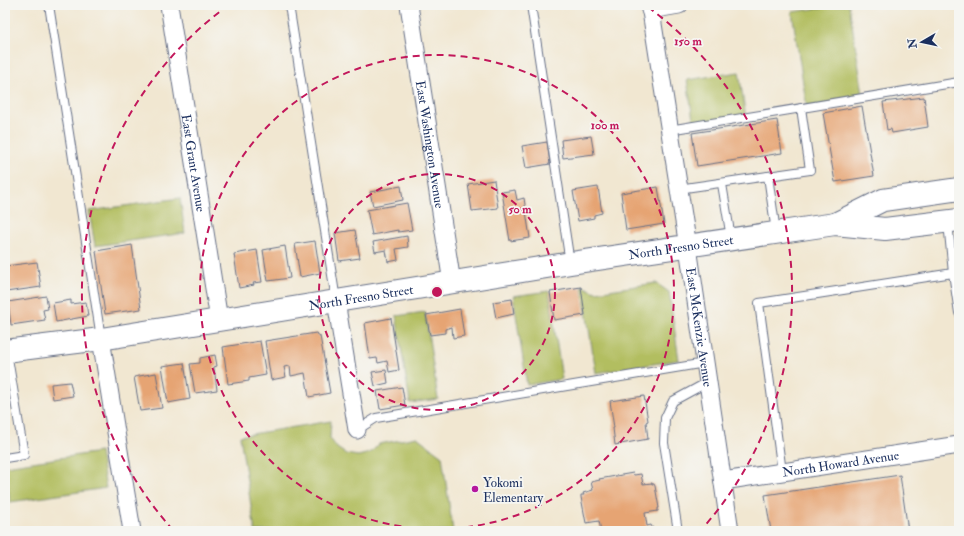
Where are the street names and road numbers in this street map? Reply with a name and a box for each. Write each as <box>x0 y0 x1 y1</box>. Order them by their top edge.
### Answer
street label: East Washington Avenue <box>412 80 447 210</box>
street label: East Grant Avenue <box>177 113 209 214</box>
street label: North Fresno Street <box>628 232 735 263</box>
street label: East McKenzie Avenue <box>682 267 716 389</box>
street label: North Fresno Street <box>308 282 415 314</box>
street label: North Howard Avenue <box>781 447 901 481</box>

